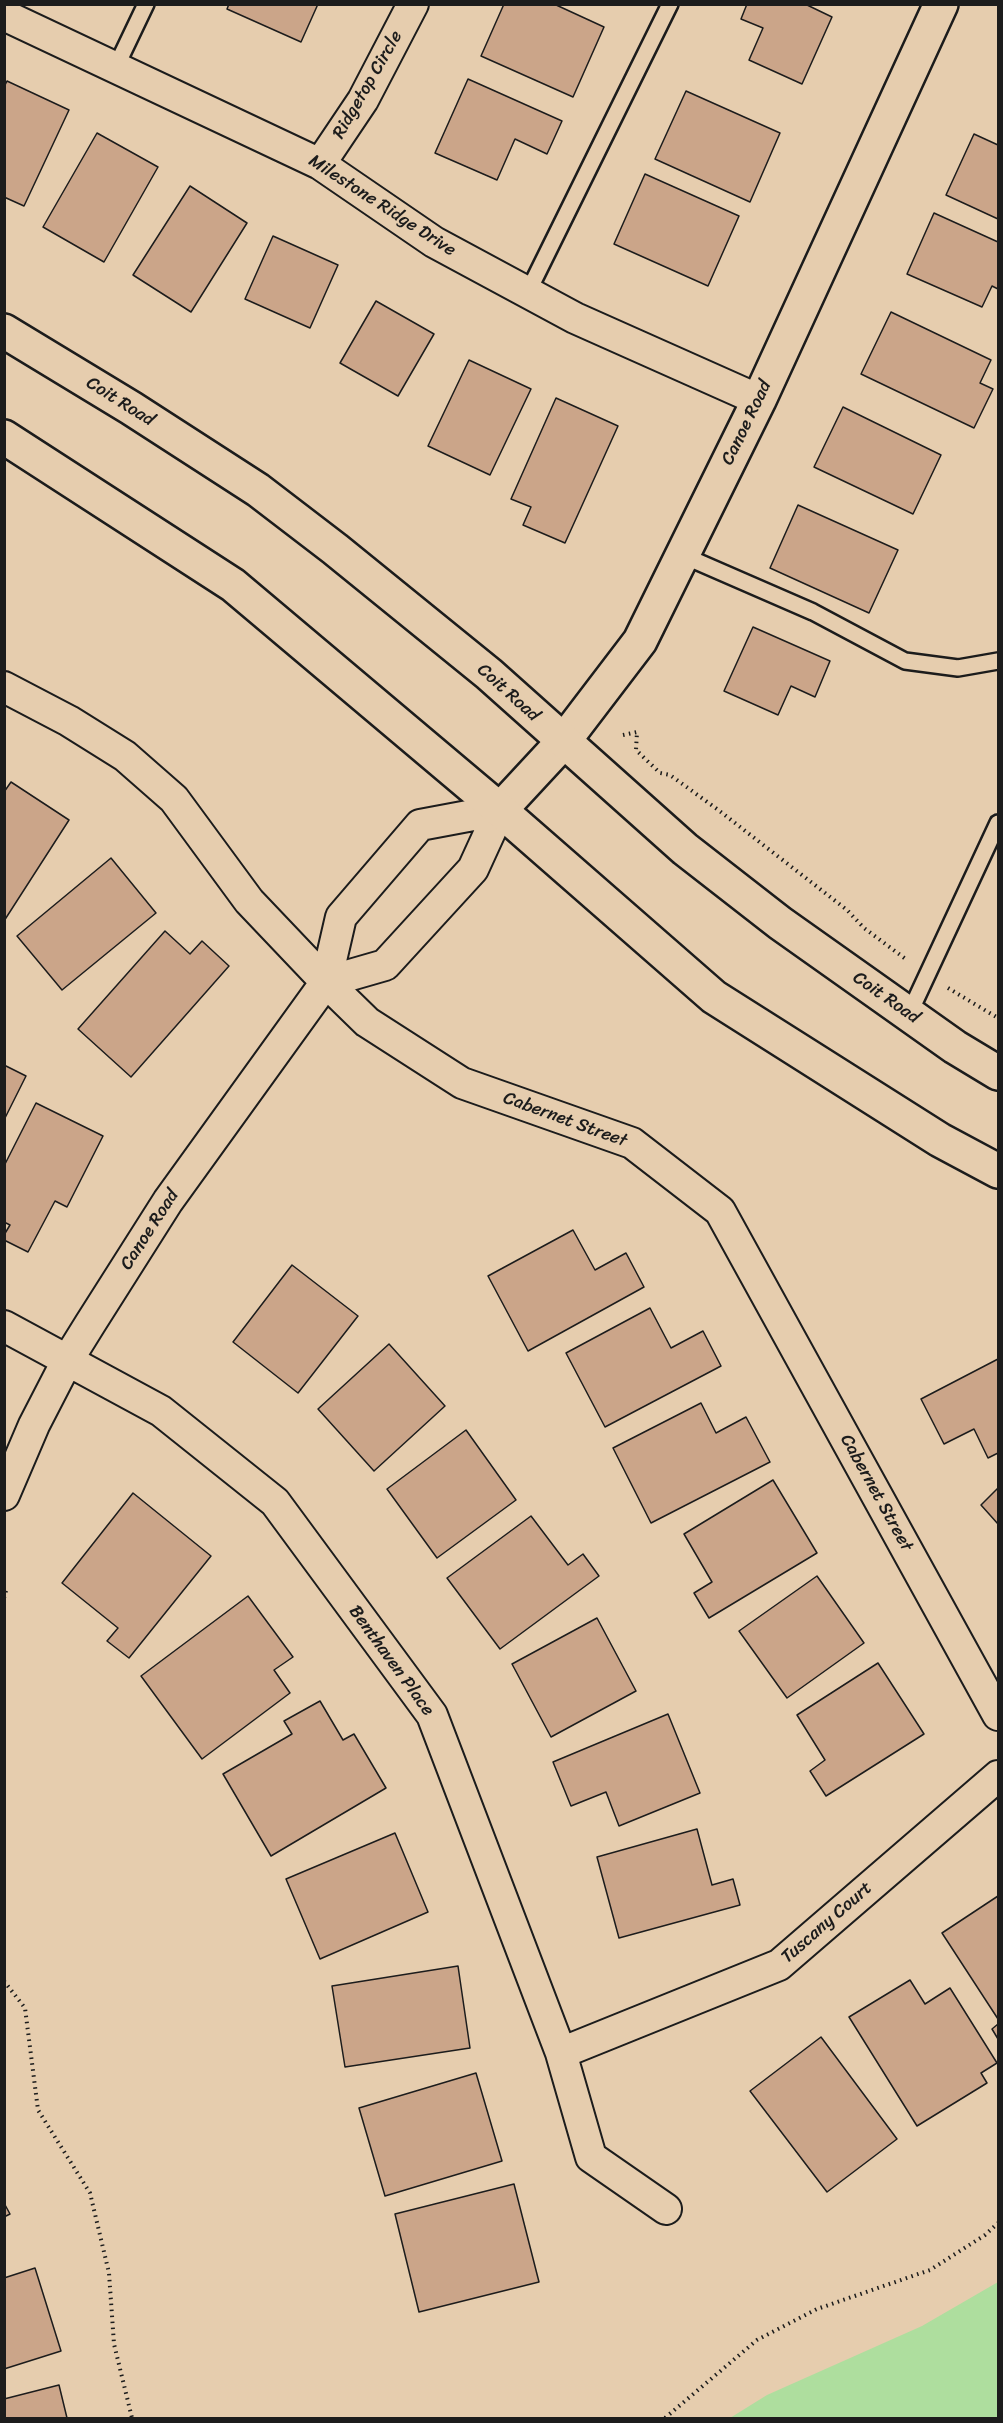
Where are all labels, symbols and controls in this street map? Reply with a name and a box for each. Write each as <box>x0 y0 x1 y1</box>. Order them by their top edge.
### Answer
street label: Ridgetop Circle <box>328 27 408 143</box>
street label: Milestone Ridge Drive <box>304 150 460 262</box>
street label: Coit Road <box>82 373 158 431</box>
street label: Canoe Road <box>717 377 777 469</box>
street label: Coit Road <box>472 659 544 727</box>
street label: Coit Road <box>848 967 924 1029</box>
street label: Cabernet Street <box>500 1088 630 1152</box>
street label: Canoe Road <box>116 1186 184 1274</box>
street label: Cabernet Street <box>835 1431 917 1555</box>
street label: Benthaven Place <box>344 1601 438 1721</box>
street label: Tuscany Court <box>777 1878 877 1968</box>

